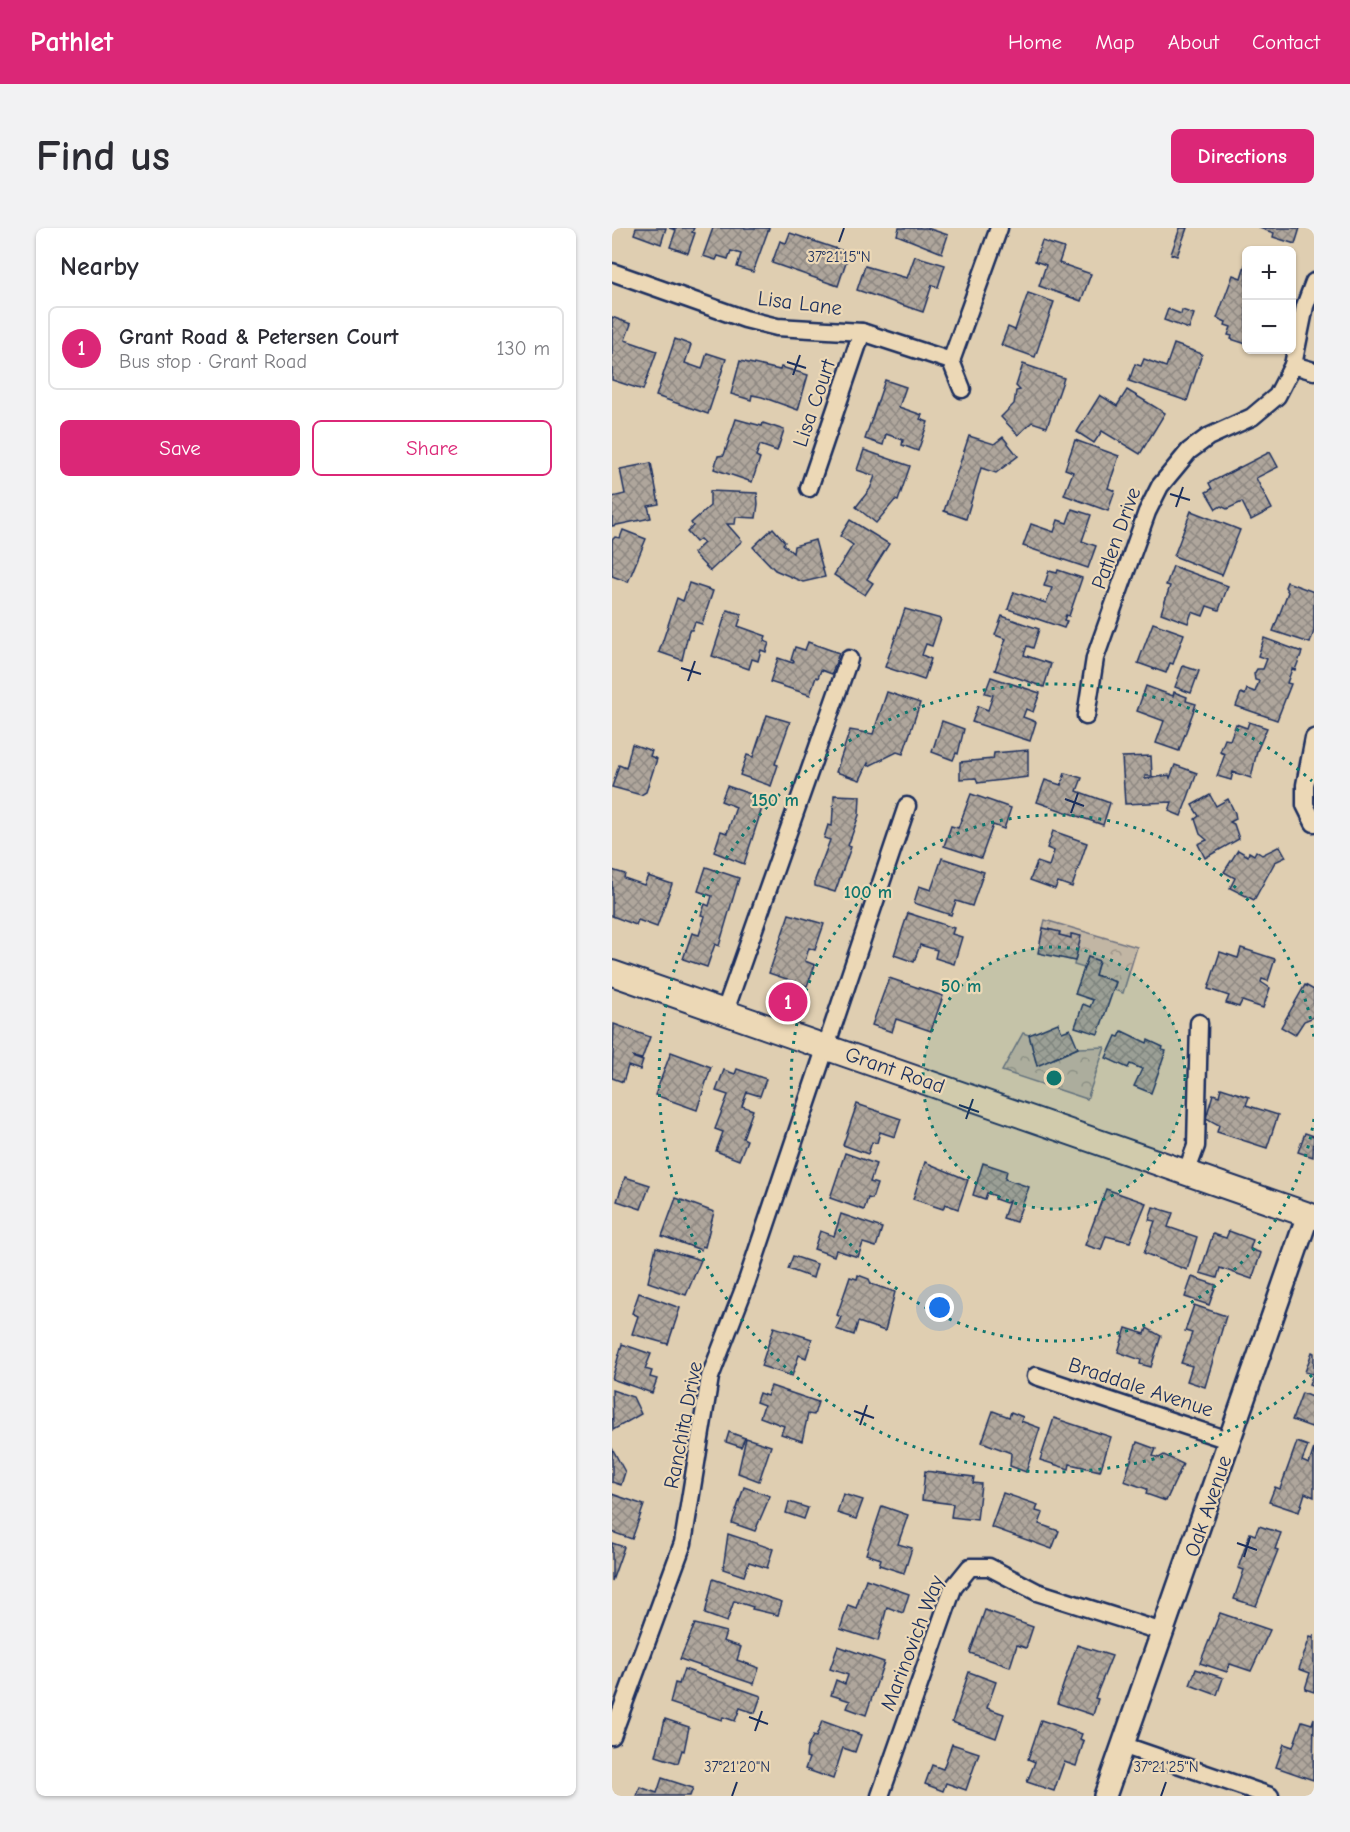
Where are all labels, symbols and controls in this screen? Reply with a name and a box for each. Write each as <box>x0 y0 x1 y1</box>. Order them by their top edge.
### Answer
text: Pathlet <box>30 26 113 58</box>
text: Home <box>1008 30 1062 54</box>
text: Map <box>1095 30 1135 54</box>
text: About <box>1168 30 1219 54</box>
text: Contact <box>1252 30 1320 54</box>
button: Directions <box>1171 129 1314 183</box>
text: Find us <box>36 132 170 181</box>
map controls <box>1242 246 1296 354</box>
button: + <box>1242 246 1296 300</box>
text: 37°21'15"N <box>807 248 871 266</box>
text: Nearby <box>60 252 139 282</box>
street label: Lisa Lane <box>756 286 844 320</box>
button: − <box>1242 300 1296 354</box>
text: Grant Road & Petersen Court <box>119 324 399 350</box>
text: 1 <box>78 337 85 360</box>
text: 130 m <box>497 337 550 360</box>
text: Bus stop · Grant Road <box>119 350 307 373</box>
street label: Lisa Court <box>788 355 840 450</box>
button: Save <box>60 420 300 476</box>
button: Share <box>312 420 552 476</box>
street label: Patlen Drive <box>1086 484 1146 592</box>
text: 150 m <box>751 790 799 811</box>
text: 100 m <box>844 882 892 903</box>
text: 50 m <box>941 976 981 997</box>
pin: 1 <box>768 980 807 1024</box>
street label: Grant Road <box>842 1042 948 1098</box>
centre of rings <box>1044 1068 1064 1088</box>
your location <box>925 1293 954 1322</box>
street label: Braddale Avenue <box>1066 1352 1216 1422</box>
street label: Ranchita Drive <box>659 1359 707 1491</box>
street label: Oak Avenue <box>1179 1452 1237 1560</box>
street label: Marinovich Way <box>875 1571 949 1714</box>
text: 37°21'20"N <box>704 1758 770 1776</box>
text: 37°21'25"N <box>1133 1758 1199 1776</box>

